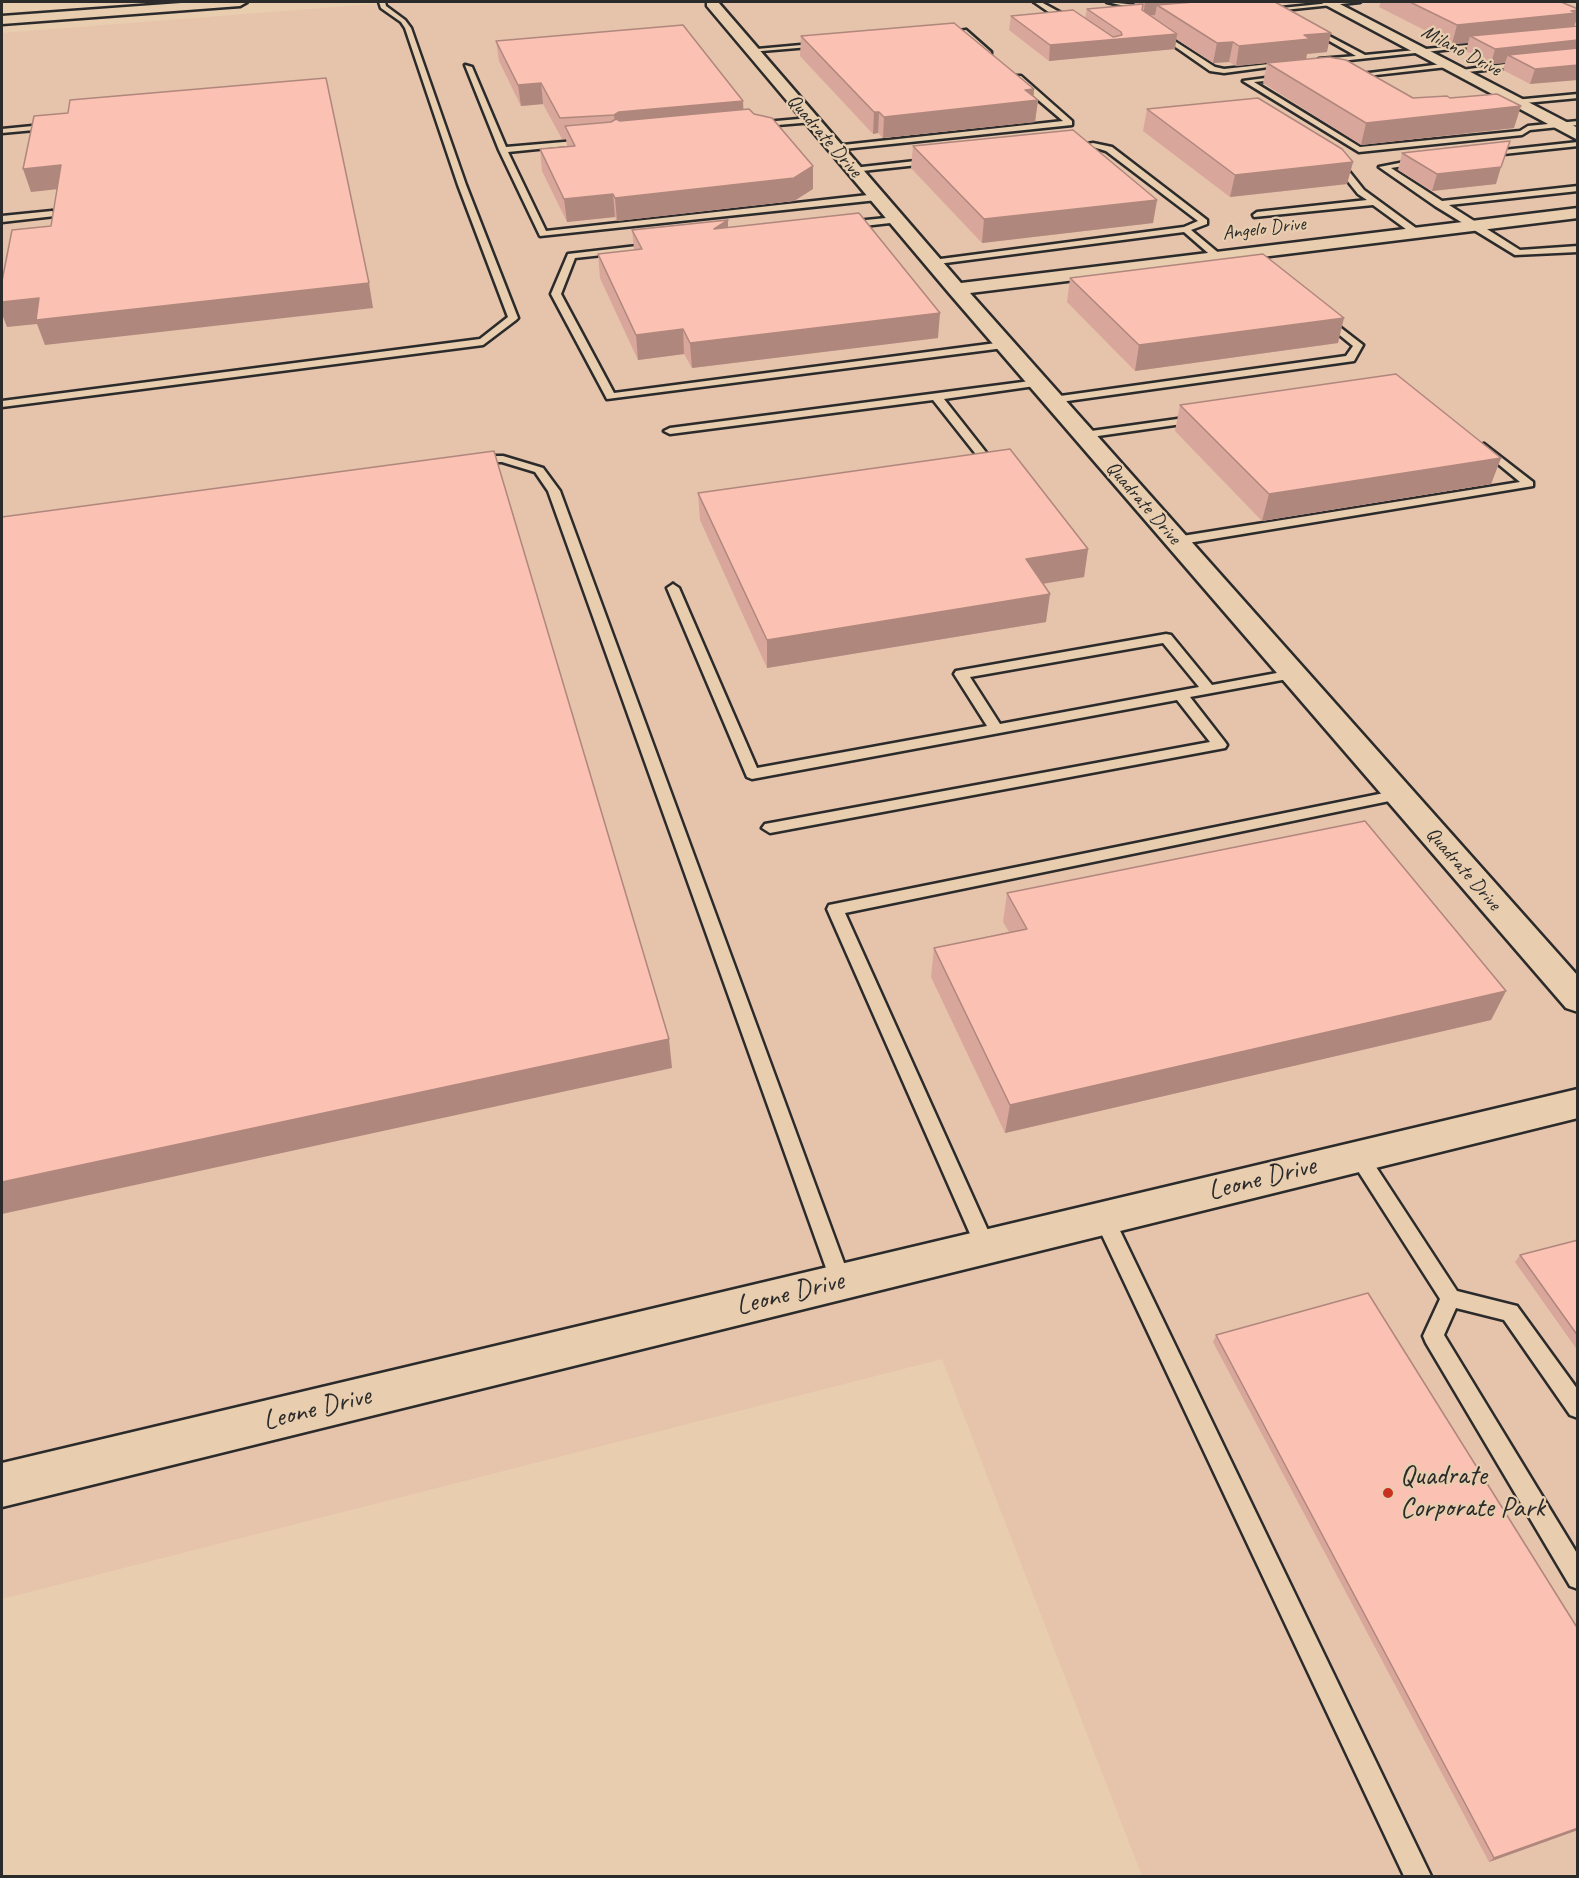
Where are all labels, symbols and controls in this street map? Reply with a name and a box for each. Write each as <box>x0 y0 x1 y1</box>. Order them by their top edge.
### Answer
street label: Milano Drive <box>1417 20 1505 82</box>
street label: Quadrate Drive <box>781 89 867 183</box>
street label: Angelo Drive <box>1221 212 1307 246</box>
street label: Quadrate Drive <box>1100 456 1186 550</box>
street label: Quadrate Drive <box>1420 822 1506 916</box>
street label: Leone Drive <box>1205 1149 1319 1209</box>
street label: Leone Drive <box>733 1264 847 1324</box>
street label: Leone Drive <box>260 1379 374 1439</box>
place label: Quadrate Corporate Park <box>1400 1460 1545 1526</box>
marker: Quadrate Corporate Park <box>1381 1486 1395 1500</box>

